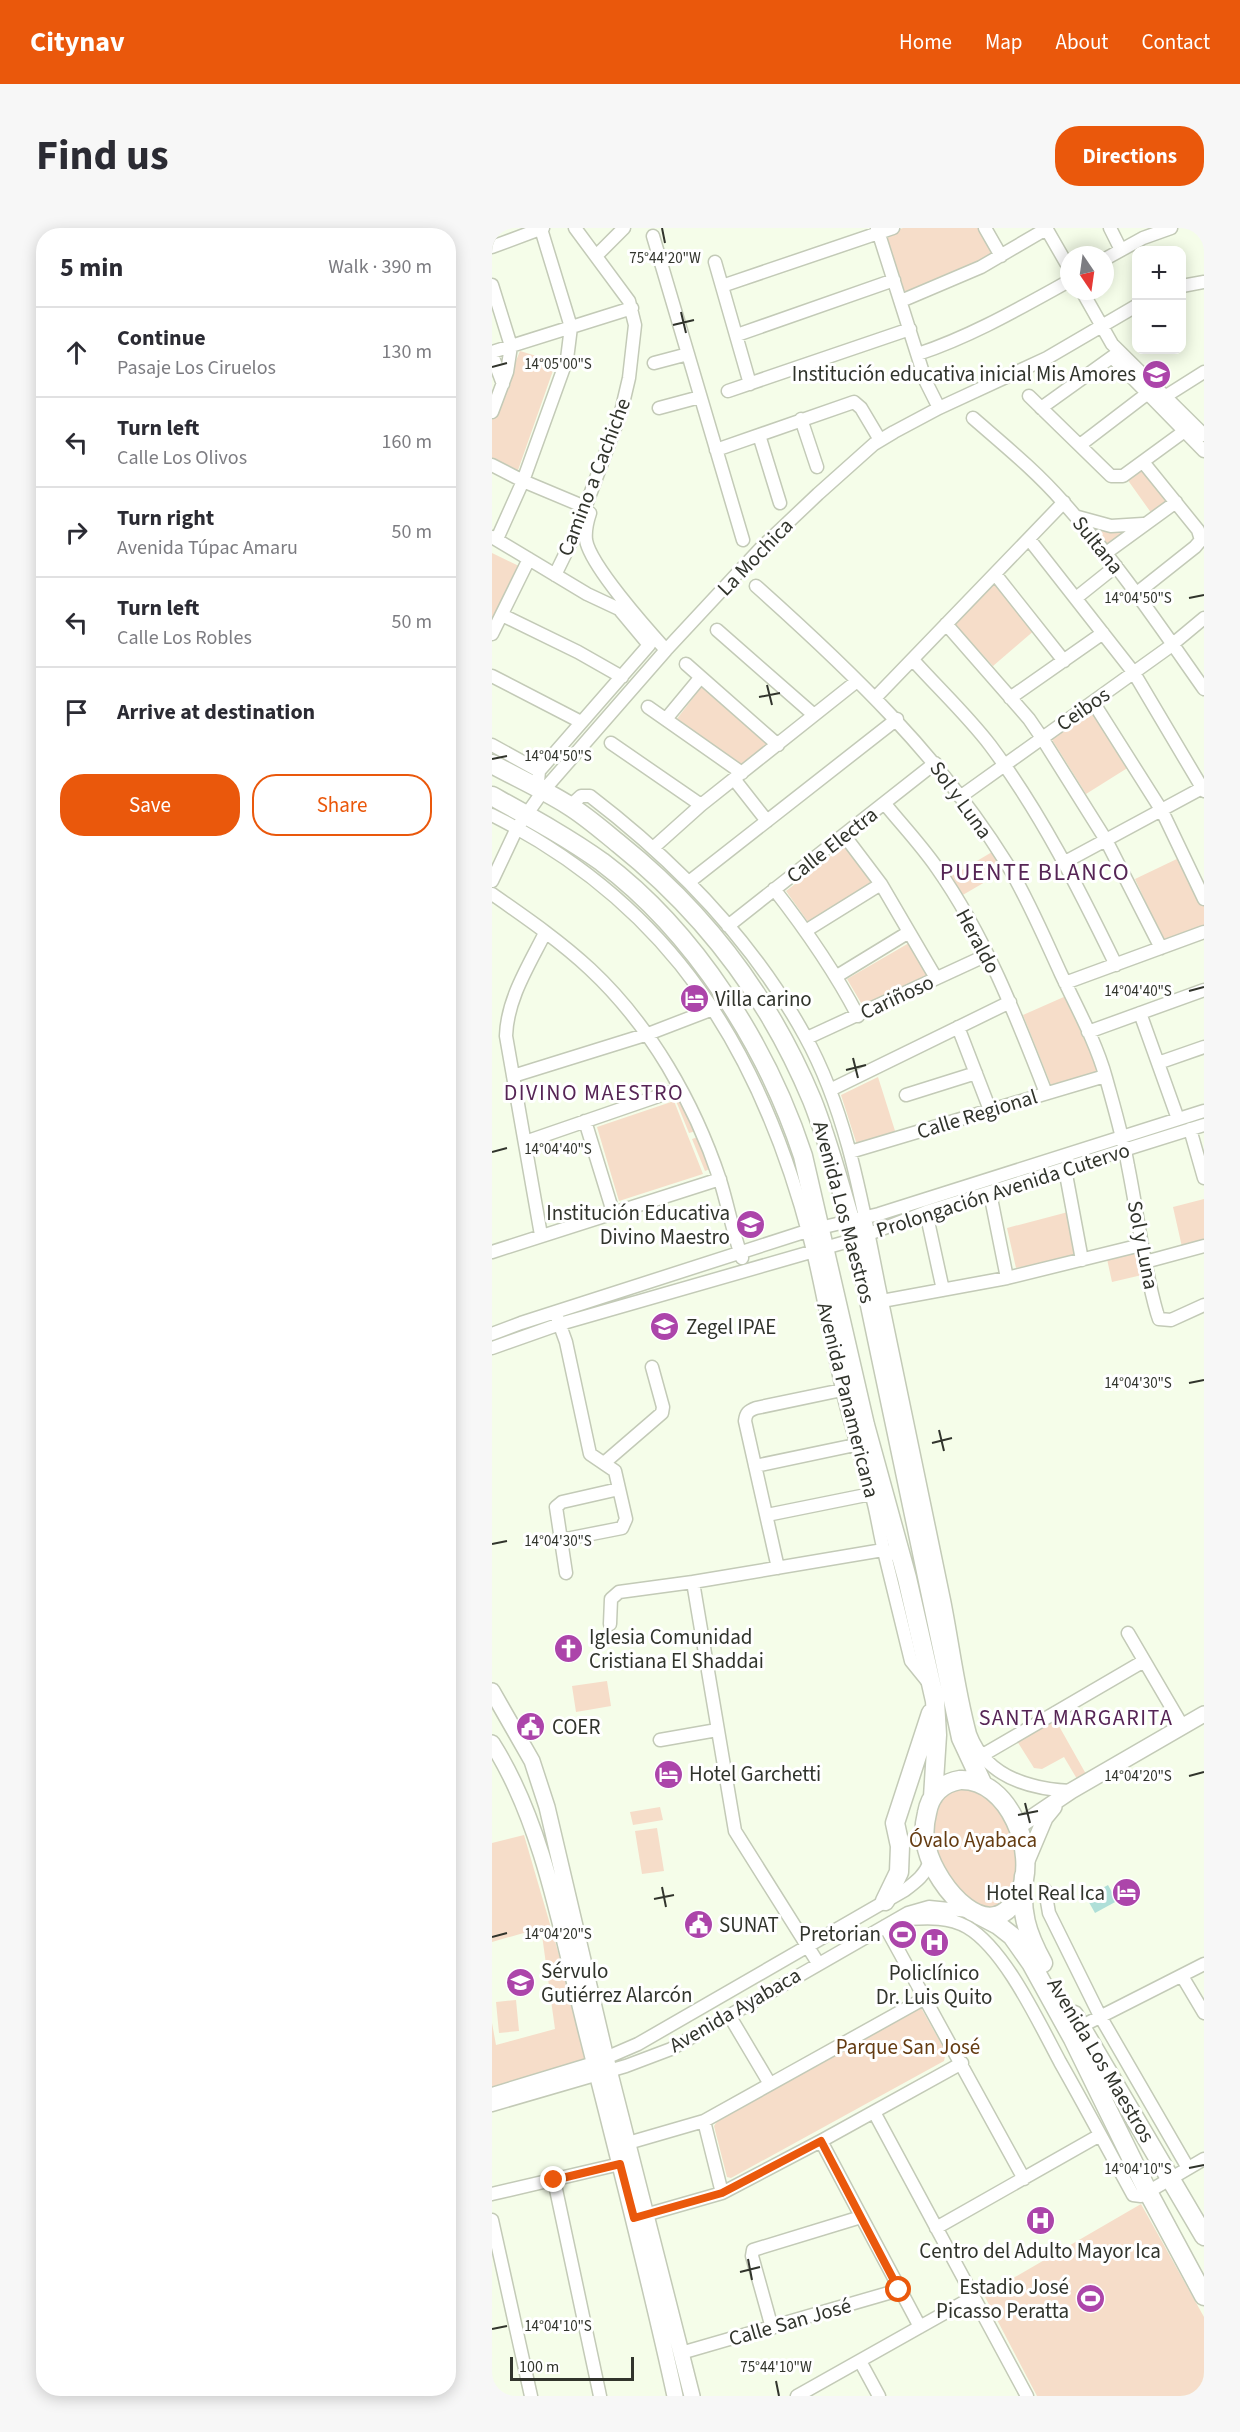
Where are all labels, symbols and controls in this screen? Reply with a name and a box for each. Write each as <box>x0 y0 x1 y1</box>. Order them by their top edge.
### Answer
text: Citynav <box>30 22 125 62</box>
text: Home <box>899 27 952 57</box>
text: Map <box>985 27 1023 57</box>
text: About <box>1056 27 1108 57</box>
text: Contact <box>1141 27 1210 57</box>
text: Find us <box>36 126 169 186</box>
button: Directions <box>1055 126 1204 186</box>
north arrow <box>1060 246 1114 300</box>
map controls <box>1132 246 1186 354</box>
button: + <box>1132 246 1186 300</box>
text: 75°44'20"W <box>629 248 701 269</box>
text: 5 min <box>60 249 123 286</box>
text: Walk · 390 m <box>328 253 432 281</box>
button: − <box>1132 300 1186 354</box>
text: Continue <box>117 322 206 354</box>
icon: ahead <box>60 336 93 369</box>
text: 130 m <box>382 338 432 366</box>
text: Pasaje Los Ciruelos <box>117 354 276 382</box>
text: 14°05'00"S <box>524 354 592 375</box>
school or university icon: Institución educativa inicial Mis Amores <box>1141 358 1173 390</box>
place label: Institución educativa inicial Mis Amores <box>792 359 1136 389</box>
street label: Camino a Cachiche <box>550 394 638 560</box>
text: Turn left <box>117 412 199 444</box>
icon: left <box>60 426 93 459</box>
text: 160 m <box>382 428 432 456</box>
text: Calle Los Olivos <box>117 444 247 472</box>
text: Turn right <box>117 502 214 534</box>
street label: Sultana <box>1065 509 1131 581</box>
street label: La Mochica <box>710 511 800 603</box>
icon: right <box>60 516 93 549</box>
text: 50 m <box>392 518 432 546</box>
text: Avenida Túpac Amaru <box>117 534 298 562</box>
text: 14°04'50"S <box>1104 588 1172 609</box>
text: Turn left <box>117 592 199 624</box>
icon: left <box>60 606 93 639</box>
text: 50 m <box>392 608 432 636</box>
text: Calle Los Robles <box>117 624 252 652</box>
street label: Ceibos <box>1050 680 1116 738</box>
icon: arrive <box>60 696 93 729</box>
text: Arrive at destination <box>117 696 315 728</box>
text: 14°04'50"S <box>524 746 592 767</box>
street label: Sol y Luna <box>923 755 999 845</box>
button: Save <box>60 774 240 836</box>
button: Share <box>252 774 432 836</box>
street label: Calle Electra <box>780 800 884 890</box>
district label: PUENTE BLANCO <box>940 855 1130 890</box>
street label: Heraldo <box>948 903 1008 979</box>
street label: Cariñoso <box>855 967 939 1027</box>
text: 14°04'40"S <box>1104 981 1172 1002</box>
hotel icon: Villa carino <box>678 983 710 1015</box>
place label: Villa carino <box>715 984 812 1014</box>
district label: DIVINO MAESTRO <box>504 1077 684 1109</box>
street label: Calle Regional <box>913 1081 1041 1147</box>
street label: Avenida Los Maestros <box>805 1117 883 1307</box>
street label: Prolongación Avenida Cutervo <box>872 1135 1134 1245</box>
text: 14°04'40"S <box>524 1139 592 1160</box>
place label: Institución Educativa Divino Maestro <box>546 1198 730 1252</box>
street label: Sol y Luna <box>1120 1198 1166 1292</box>
school or university icon: Institución Educativa Divino Maestro <box>735 1209 767 1241</box>
street label: Avenida Panamericana <box>809 1299 887 1501</box>
school or university icon: Zegel IPAE <box>649 1311 681 1343</box>
place label: Zegel IPAE <box>686 1312 776 1342</box>
text: 14°04'30"S <box>1104 1373 1172 1394</box>
text: 14°04'30"S <box>524 1531 592 1552</box>
place label: Iglesia Comunidad Cristiana El Shaddai <box>589 1622 764 1676</box>
church icon: Iglesia Comunidad Cristiana El Shaddai <box>552 1633 584 1665</box>
district label: SANTA MARGARITA <box>979 1702 1173 1734</box>
public building icon: COER <box>515 1711 547 1743</box>
place label: COER <box>552 1712 600 1742</box>
hotel icon: Hotel Garchetti <box>652 1758 684 1790</box>
place label: Hotel Garchetti <box>689 1759 821 1789</box>
text: 14°04'20"S <box>1104 1766 1172 1787</box>
park label: Óvalo Ayabaca <box>909 1825 1037 1855</box>
hotel icon: Hotel Real Ica <box>1110 1877 1142 1909</box>
place label: Hotel Real Ica <box>986 1878 1105 1908</box>
public building icon: SUNAT <box>682 1909 714 1941</box>
place label: SUNAT <box>719 1910 779 1940</box>
sports icon: Pretorian <box>886 1918 918 1950</box>
place label: Pretorian <box>799 1919 881 1949</box>
text: 14°04'20"S <box>524 1924 592 1945</box>
hospital icon: Policlínico Dr. Luis Quito <box>918 1926 950 1958</box>
place label: Sérvulo Gutiérrez Alarcón <box>541 1956 692 2010</box>
place label: Policlínico Dr. Luis Quito <box>876 1958 992 2012</box>
street label: Avenida Ayabaca <box>664 1960 806 2060</box>
school or university icon: Sérvulo Gutiérrez Alarcón <box>504 1967 536 1999</box>
street label: Avenida Los Maestros <box>1040 1972 1162 2148</box>
park label: Parque San José <box>836 2032 980 2062</box>
text: 14°04'10"S <box>1104 2159 1172 2180</box>
route end <box>540 2166 566 2192</box>
hospital icon: Centro del Adulto Mayor Ica <box>1024 2204 1056 2236</box>
place label: Centro del Adulto Mayor Ica <box>919 2236 1161 2266</box>
place label: Estadio José Picasso Peratta <box>936 2272 1069 2326</box>
route start <box>885 2276 911 2302</box>
sports icon: Estadio José Picasso Peratta <box>1074 2283 1106 2315</box>
street label: Calle San José <box>725 2290 855 2354</box>
text: 14°04'10"S <box>524 2316 592 2337</box>
scale bar <box>510 2354 634 2382</box>
text: 100 m <box>519 2356 559 2378</box>
text: 75°44'10"W <box>740 2357 812 2378</box>

